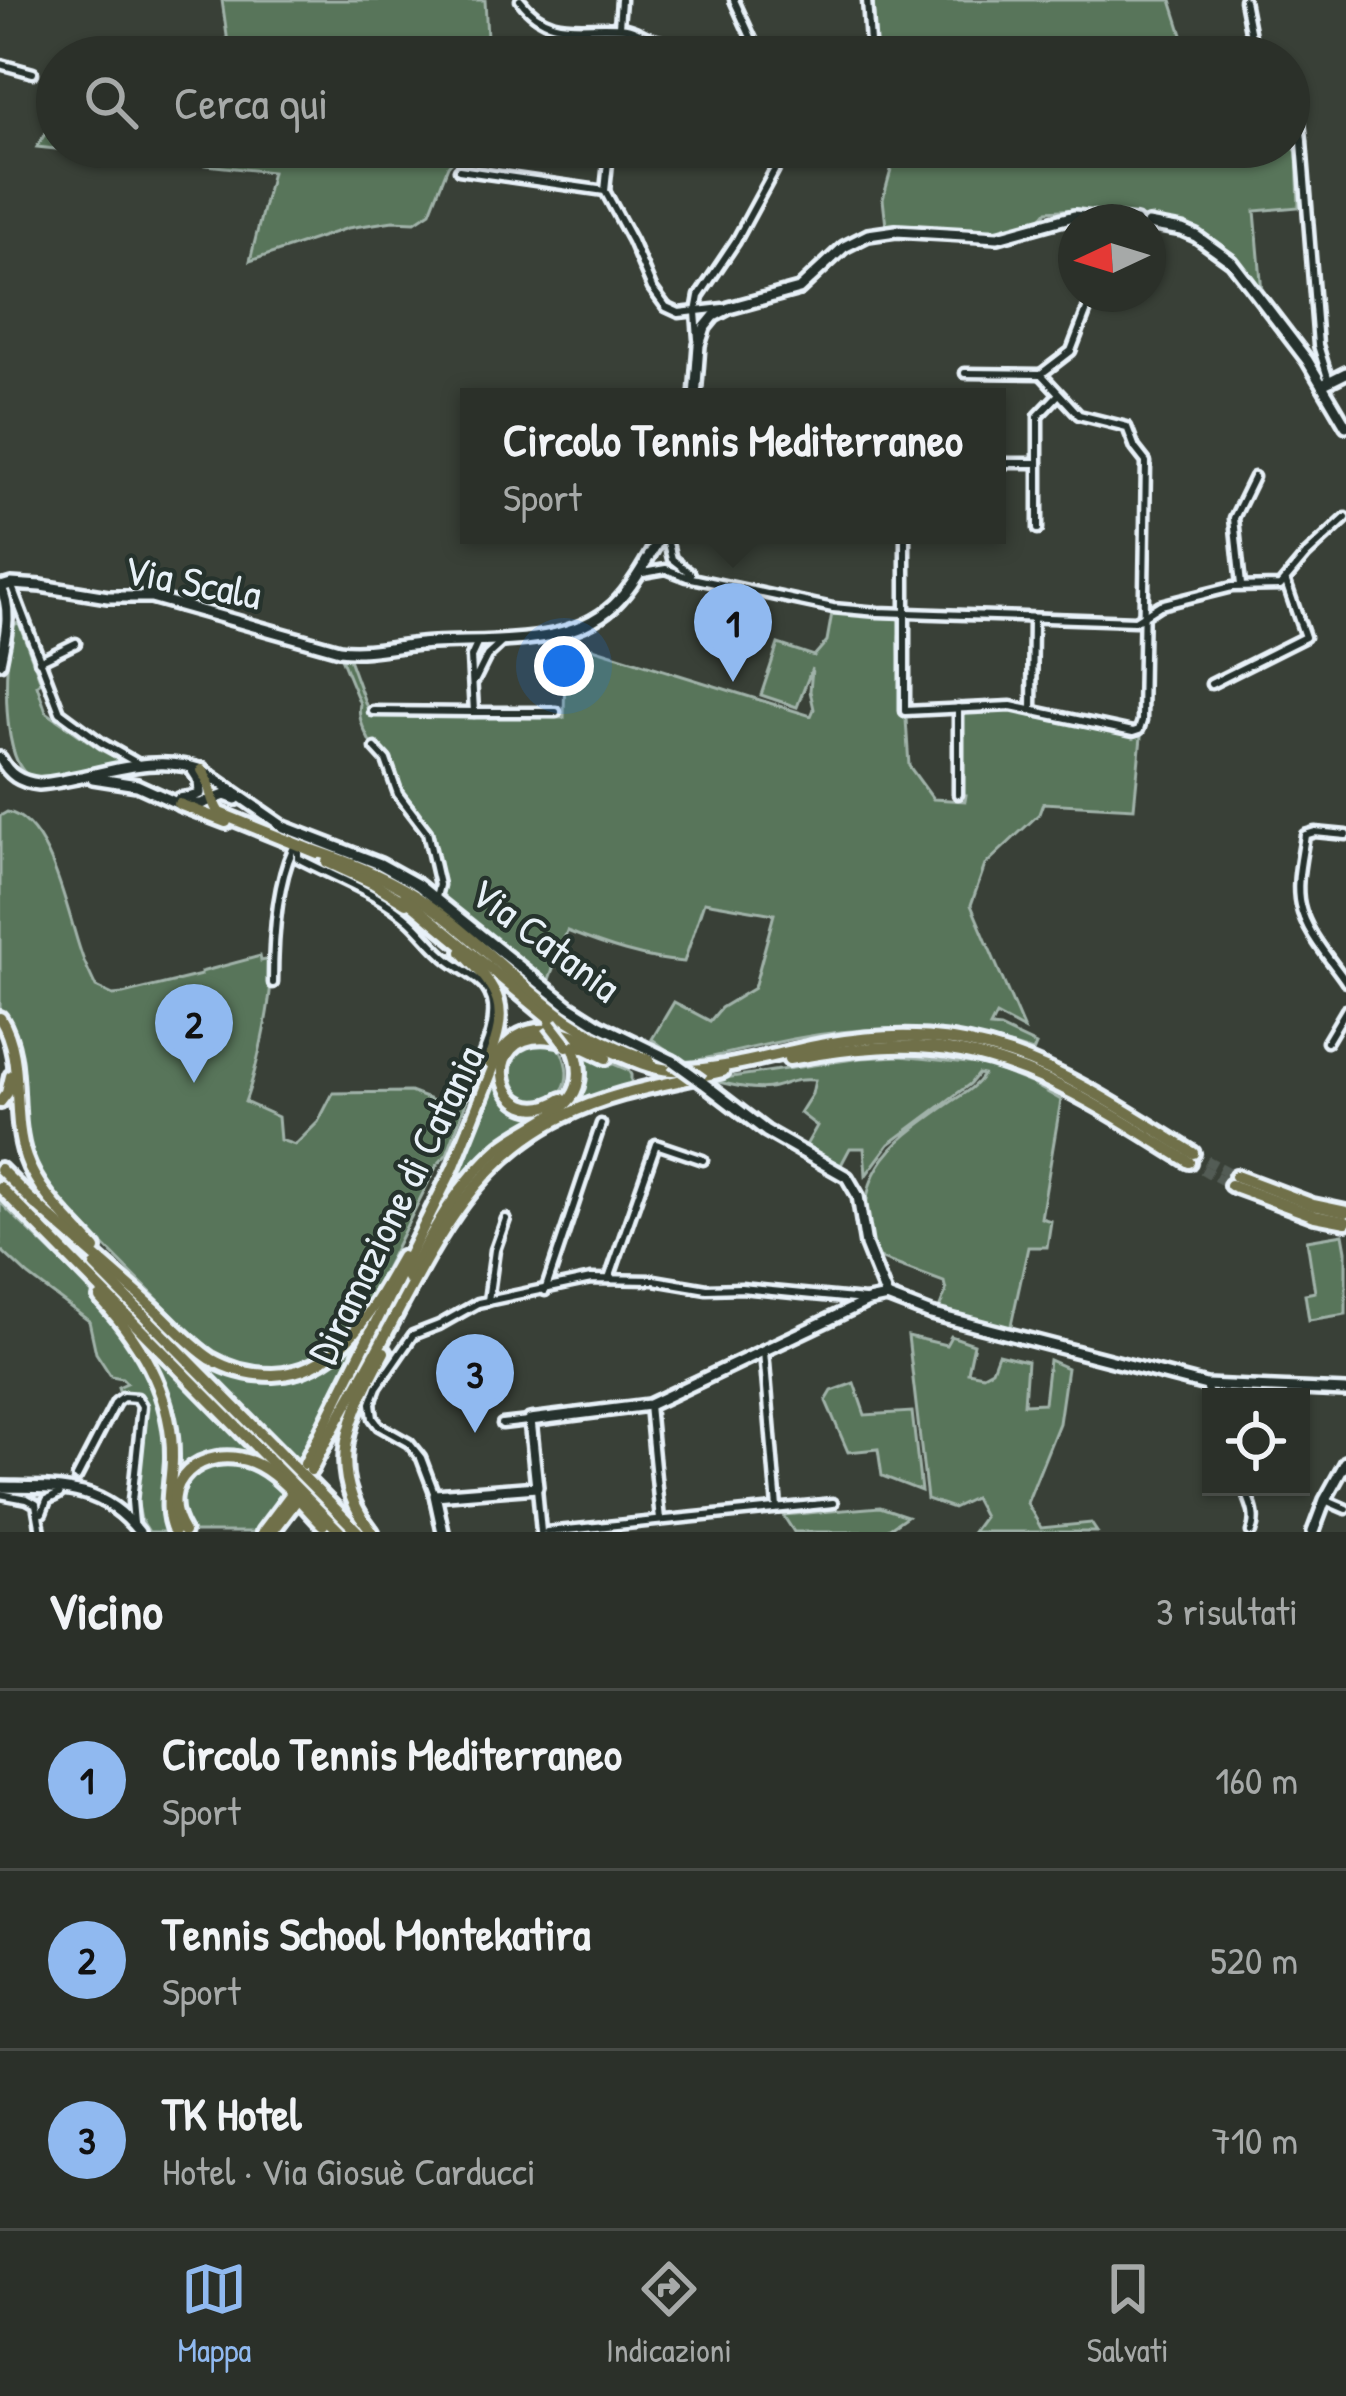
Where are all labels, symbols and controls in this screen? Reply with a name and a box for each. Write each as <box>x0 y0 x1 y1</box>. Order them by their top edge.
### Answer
search box <box>36 36 1310 168</box>
icon: search <box>78 69 144 135</box>
text: Cerca qui <box>174 72 328 133</box>
north arrow <box>1058 204 1166 312</box>
popup <box>460 388 1006 544</box>
text: Circolo Tennis Mediterraneo <box>503 409 963 470</box>
text: Sport <box>503 470 582 523</box>
street label: Via Scala <box>119 540 267 622</box>
pin: 1 <box>694 583 772 682</box>
your location <box>534 636 594 696</box>
street label: Via Catania <box>459 864 633 1014</box>
pin: 2 <box>155 984 233 1083</box>
street label: Diramazione di Catania <box>293 1035 497 1373</box>
pin: 3 <box>436 1334 514 1433</box>
map controls <box>1202 1388 1310 1496</box>
button: locate <box>1202 1388 1310 1496</box>
text: Vicino <box>48 1576 163 1645</box>
text: 3 risultati <box>1156 1584 1298 1637</box>
text: Circolo Tennis Mediterraneo <box>162 1723 622 1784</box>
text: 1 <box>80 1753 94 1806</box>
text: 160 m <box>1215 1753 1298 1806</box>
text: Sport <box>162 1784 241 1837</box>
text: Tennis School Montekatira <box>162 1903 591 1964</box>
text: 2 <box>78 1933 96 1986</box>
text: 520 m <box>1210 1933 1298 1986</box>
text: Sport <box>162 1964 241 2017</box>
text: TK Hotel <box>162 2083 302 2144</box>
text: 3 <box>78 2113 96 2166</box>
text: 710 m <box>1212 2113 1298 2166</box>
text: Hotel · Via Giosuè Carducci <box>162 2144 536 2197</box>
tab: Mappa <box>177 2256 251 2372</box>
tab: Indicazioni <box>606 2256 732 2372</box>
tab: Salvati <box>1087 2256 1169 2372</box>

